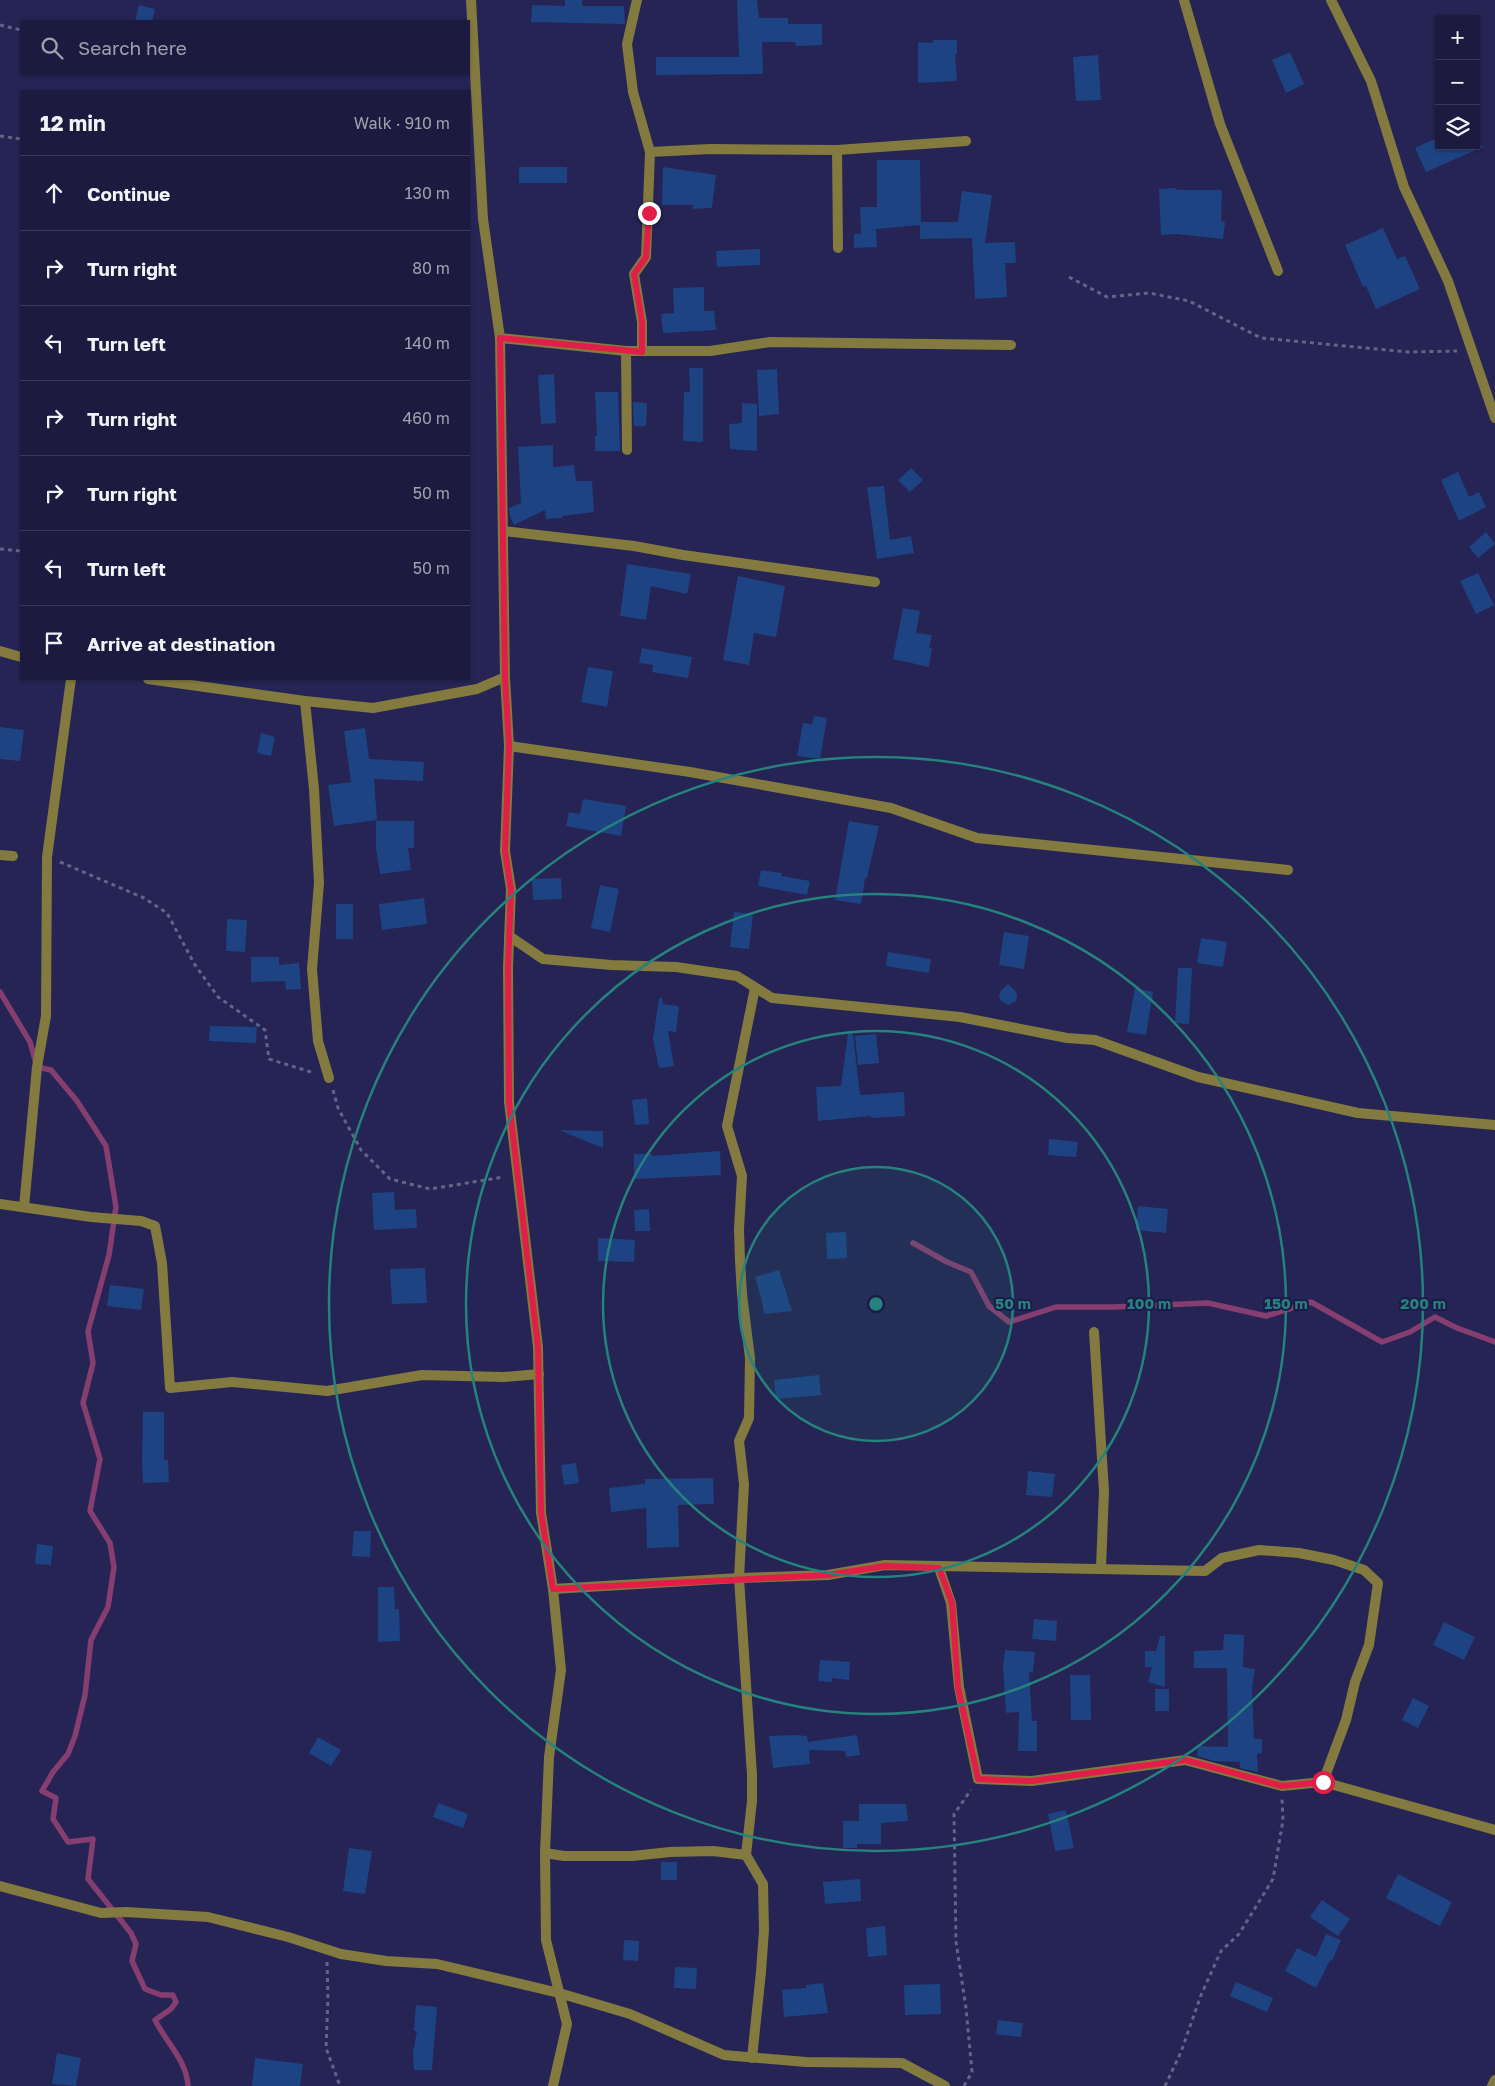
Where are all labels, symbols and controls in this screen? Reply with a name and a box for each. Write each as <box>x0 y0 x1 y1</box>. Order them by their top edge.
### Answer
map controls <box>1435 15 1480 150</box>
button: + <box>1435 15 1480 60</box>
search box <box>20 20 470 75</box>
icon: search <box>38 34 66 62</box>
text: Search here <box>78 36 187 59</box>
button: − <box>1435 60 1480 105</box>
button: layers <box>1435 105 1480 150</box>
text: 12 min <box>40 110 106 136</box>
text: Walk · 910 m <box>354 113 450 133</box>
icon: ahead <box>40 179 68 207</box>
text: Continue <box>87 182 170 205</box>
text: 130 m <box>405 183 450 203</box>
route end <box>638 202 661 225</box>
icon: right <box>40 254 68 282</box>
text: Turn right <box>87 257 177 280</box>
text: 80 m <box>412 258 450 278</box>
icon: left <box>40 329 68 357</box>
text: Turn left <box>87 332 166 355</box>
text: 140 m <box>404 333 450 353</box>
icon: right <box>40 404 68 432</box>
text: Turn right <box>87 407 177 430</box>
text: 460 m <box>402 408 450 428</box>
icon: right <box>40 479 68 507</box>
text: Turn right <box>87 482 177 505</box>
text: 50 m <box>413 483 450 503</box>
icon: left <box>40 554 68 582</box>
text: Turn left <box>87 557 166 580</box>
text: 50 m <box>413 558 450 578</box>
icon: arrive <box>40 629 68 657</box>
text: Arrive at destination <box>87 632 275 655</box>
text: 50 m <box>995 1294 1031 1312</box>
text: 100 m <box>1127 1294 1171 1312</box>
text: 150 m <box>1264 1294 1308 1312</box>
text: 200 m <box>1400 1294 1446 1312</box>
centre of rings <box>867 1295 885 1313</box>
route start <box>1312 1771 1335 1794</box>

